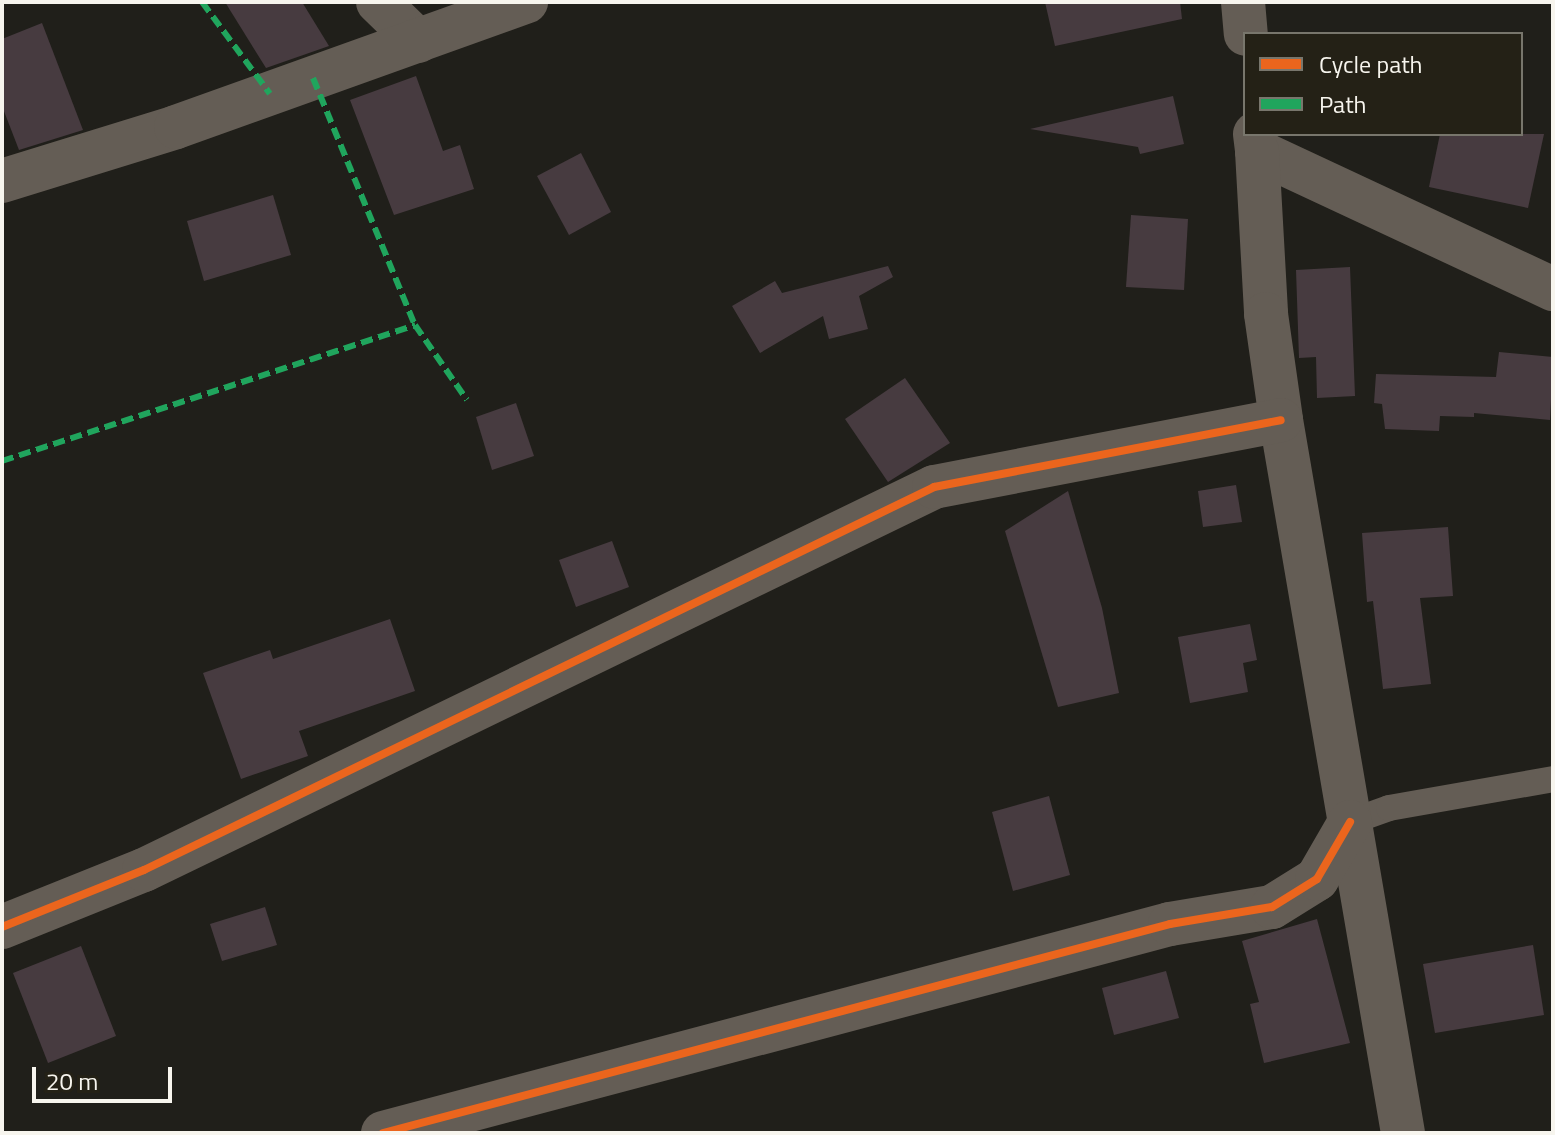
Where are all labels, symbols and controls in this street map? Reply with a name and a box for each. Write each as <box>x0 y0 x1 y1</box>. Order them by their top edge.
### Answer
legend <box>1243 32 1523 136</box>
text: Cycle path <box>1319 46 1422 82</box>
text: Path <box>1319 86 1366 122</box>
scale bar <box>36 1051 176 1101</box>
text: 20 m <box>46 1063 98 1099</box>

